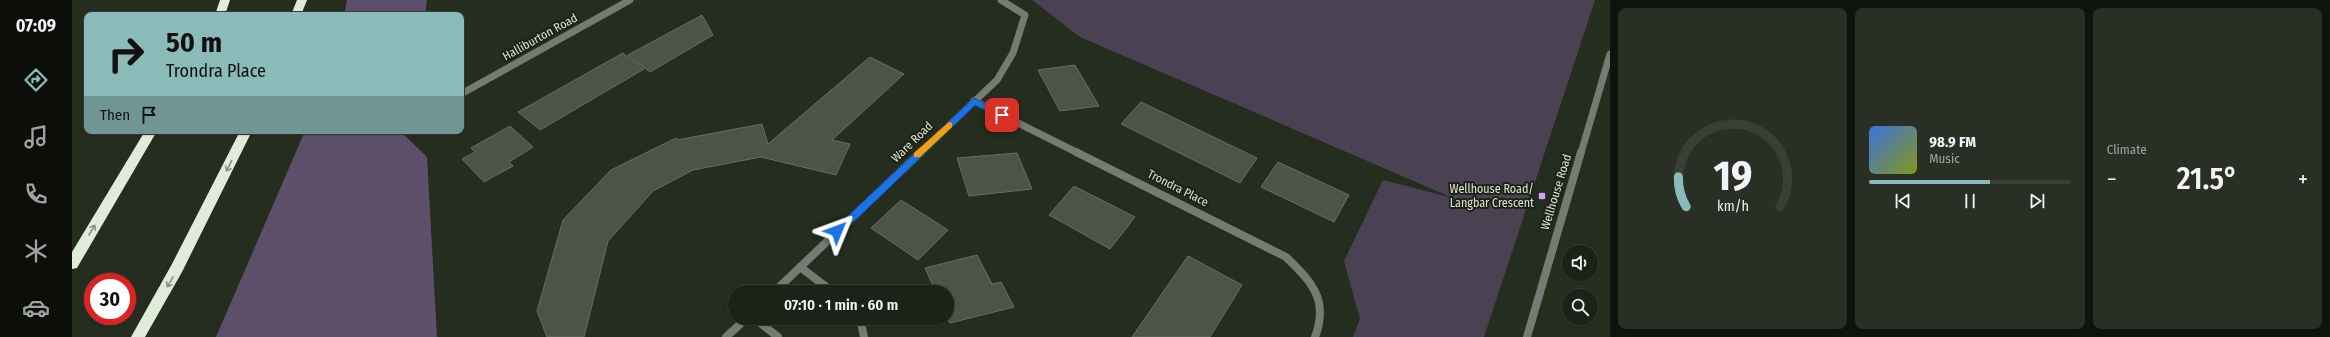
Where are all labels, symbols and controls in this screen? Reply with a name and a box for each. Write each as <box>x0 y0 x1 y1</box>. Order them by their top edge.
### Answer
street label: Halliburton Road <box>500 11 580 63</box>
text: 07:09 <box>16 15 56 37</box>
text: 50 m <box>166 26 222 59</box>
icon: right <box>100 28 152 80</box>
text: Trondra Place <box>166 60 266 82</box>
icon: directions <box>22 66 50 94</box>
pin <box>985 98 1019 132</box>
icon: arrive <box>138 104 160 126</box>
icon: arrive <box>991 104 1013 126</box>
text: Then <box>100 106 130 124</box>
street label: Ware Road <box>888 119 936 165</box>
icon: music <box>22 123 50 151</box>
text: 98.9 FM <box>1929 133 1976 151</box>
text: Climate <box>2107 142 2147 157</box>
text: 19 <box>1713 150 1752 200</box>
text: Music <box>1929 151 1960 166</box>
street label: Wellhouse Road <box>1538 152 1574 232</box>
one-way arrow <box>225 160 232 172</box>
text: 21.5° <box>2177 161 2238 197</box>
text: − <box>2107 166 2117 193</box>
text: + <box>2298 166 2308 193</box>
street label: Trondra Place <box>1145 167 1211 209</box>
icon: phone <box>22 180 50 208</box>
place label: Wellhouse Road/ Langbar Crescent <box>1450 182 1534 210</box>
icon: previous <box>1892 190 1914 212</box>
icon: pause <box>1959 190 1981 212</box>
icon: next <box>2026 190 2048 212</box>
marker: Wellhouse Road/ Langbar Crescent <box>1537 191 1547 201</box>
text: km/h <box>1717 197 1749 214</box>
position arrow <box>816 210 858 252</box>
one-way arrow <box>88 224 96 236</box>
icon: climate <box>22 237 50 265</box>
map controls <box>1562 245 1598 325</box>
button: sound <box>1562 245 1598 281</box>
speed limit sign: 30 <box>84 273 136 325</box>
one-way arrow <box>165 276 173 288</box>
button: search <box>1562 289 1598 325</box>
icon: car <box>22 294 50 322</box>
text: 07:10 · 1 min · 60 m <box>784 296 898 314</box>

